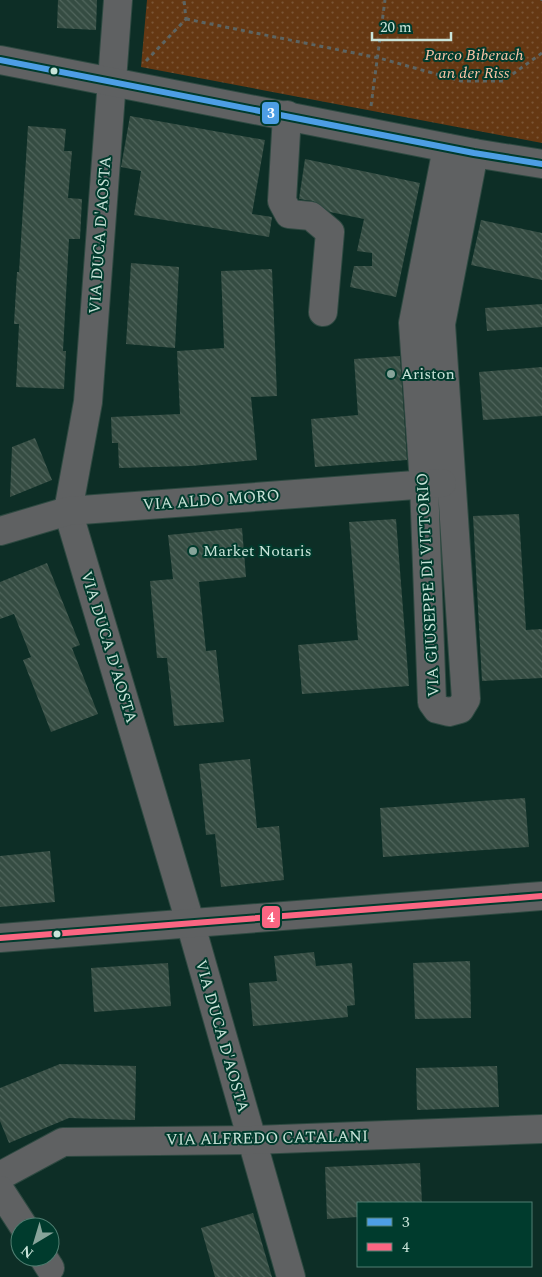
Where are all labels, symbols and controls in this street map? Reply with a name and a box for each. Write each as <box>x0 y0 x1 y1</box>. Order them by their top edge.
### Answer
scale bar <box>372 10 451 42</box>
text: 20 m <box>380 16 412 39</box>
park label: Parco Biberach an der Riss <box>424 43 524 85</box>
unlabelled marker <box>49 66 59 76</box>
line badge: 3 <box>261 101 280 125</box>
text: 3 <box>267 103 275 124</box>
street label: VIA DUCA D'AOSTA <box>83 155 117 315</box>
place label: Ariston <box>401 362 455 386</box>
marker: Ariston <box>385 368 397 380</box>
street label: VIA GIUSEPPE DI VITTORIO <box>410 472 446 698</box>
street label: VIA ALDO MORO <box>142 483 280 517</box>
place label: Market Notaris <box>203 539 312 563</box>
marker: Market Notaris <box>187 545 199 557</box>
street label: VIA DUCA D'AOSTA <box>74 568 144 726</box>
line badge: 4 <box>261 905 281 929</box>
text: 4 <box>267 907 275 928</box>
unlabelled marker <box>52 929 62 939</box>
street label: VIA DUCA D'AOSTA <box>189 957 255 1115</box>
street label: VIA ALFREDO CATALANI <box>166 1124 368 1152</box>
legend <box>357 1202 532 1267</box>
text: 3 <box>402 1211 410 1234</box>
north arrow <box>10 1217 60 1267</box>
text: 4 <box>402 1236 410 1259</box>
text: N <box>16 1240 38 1264</box>

